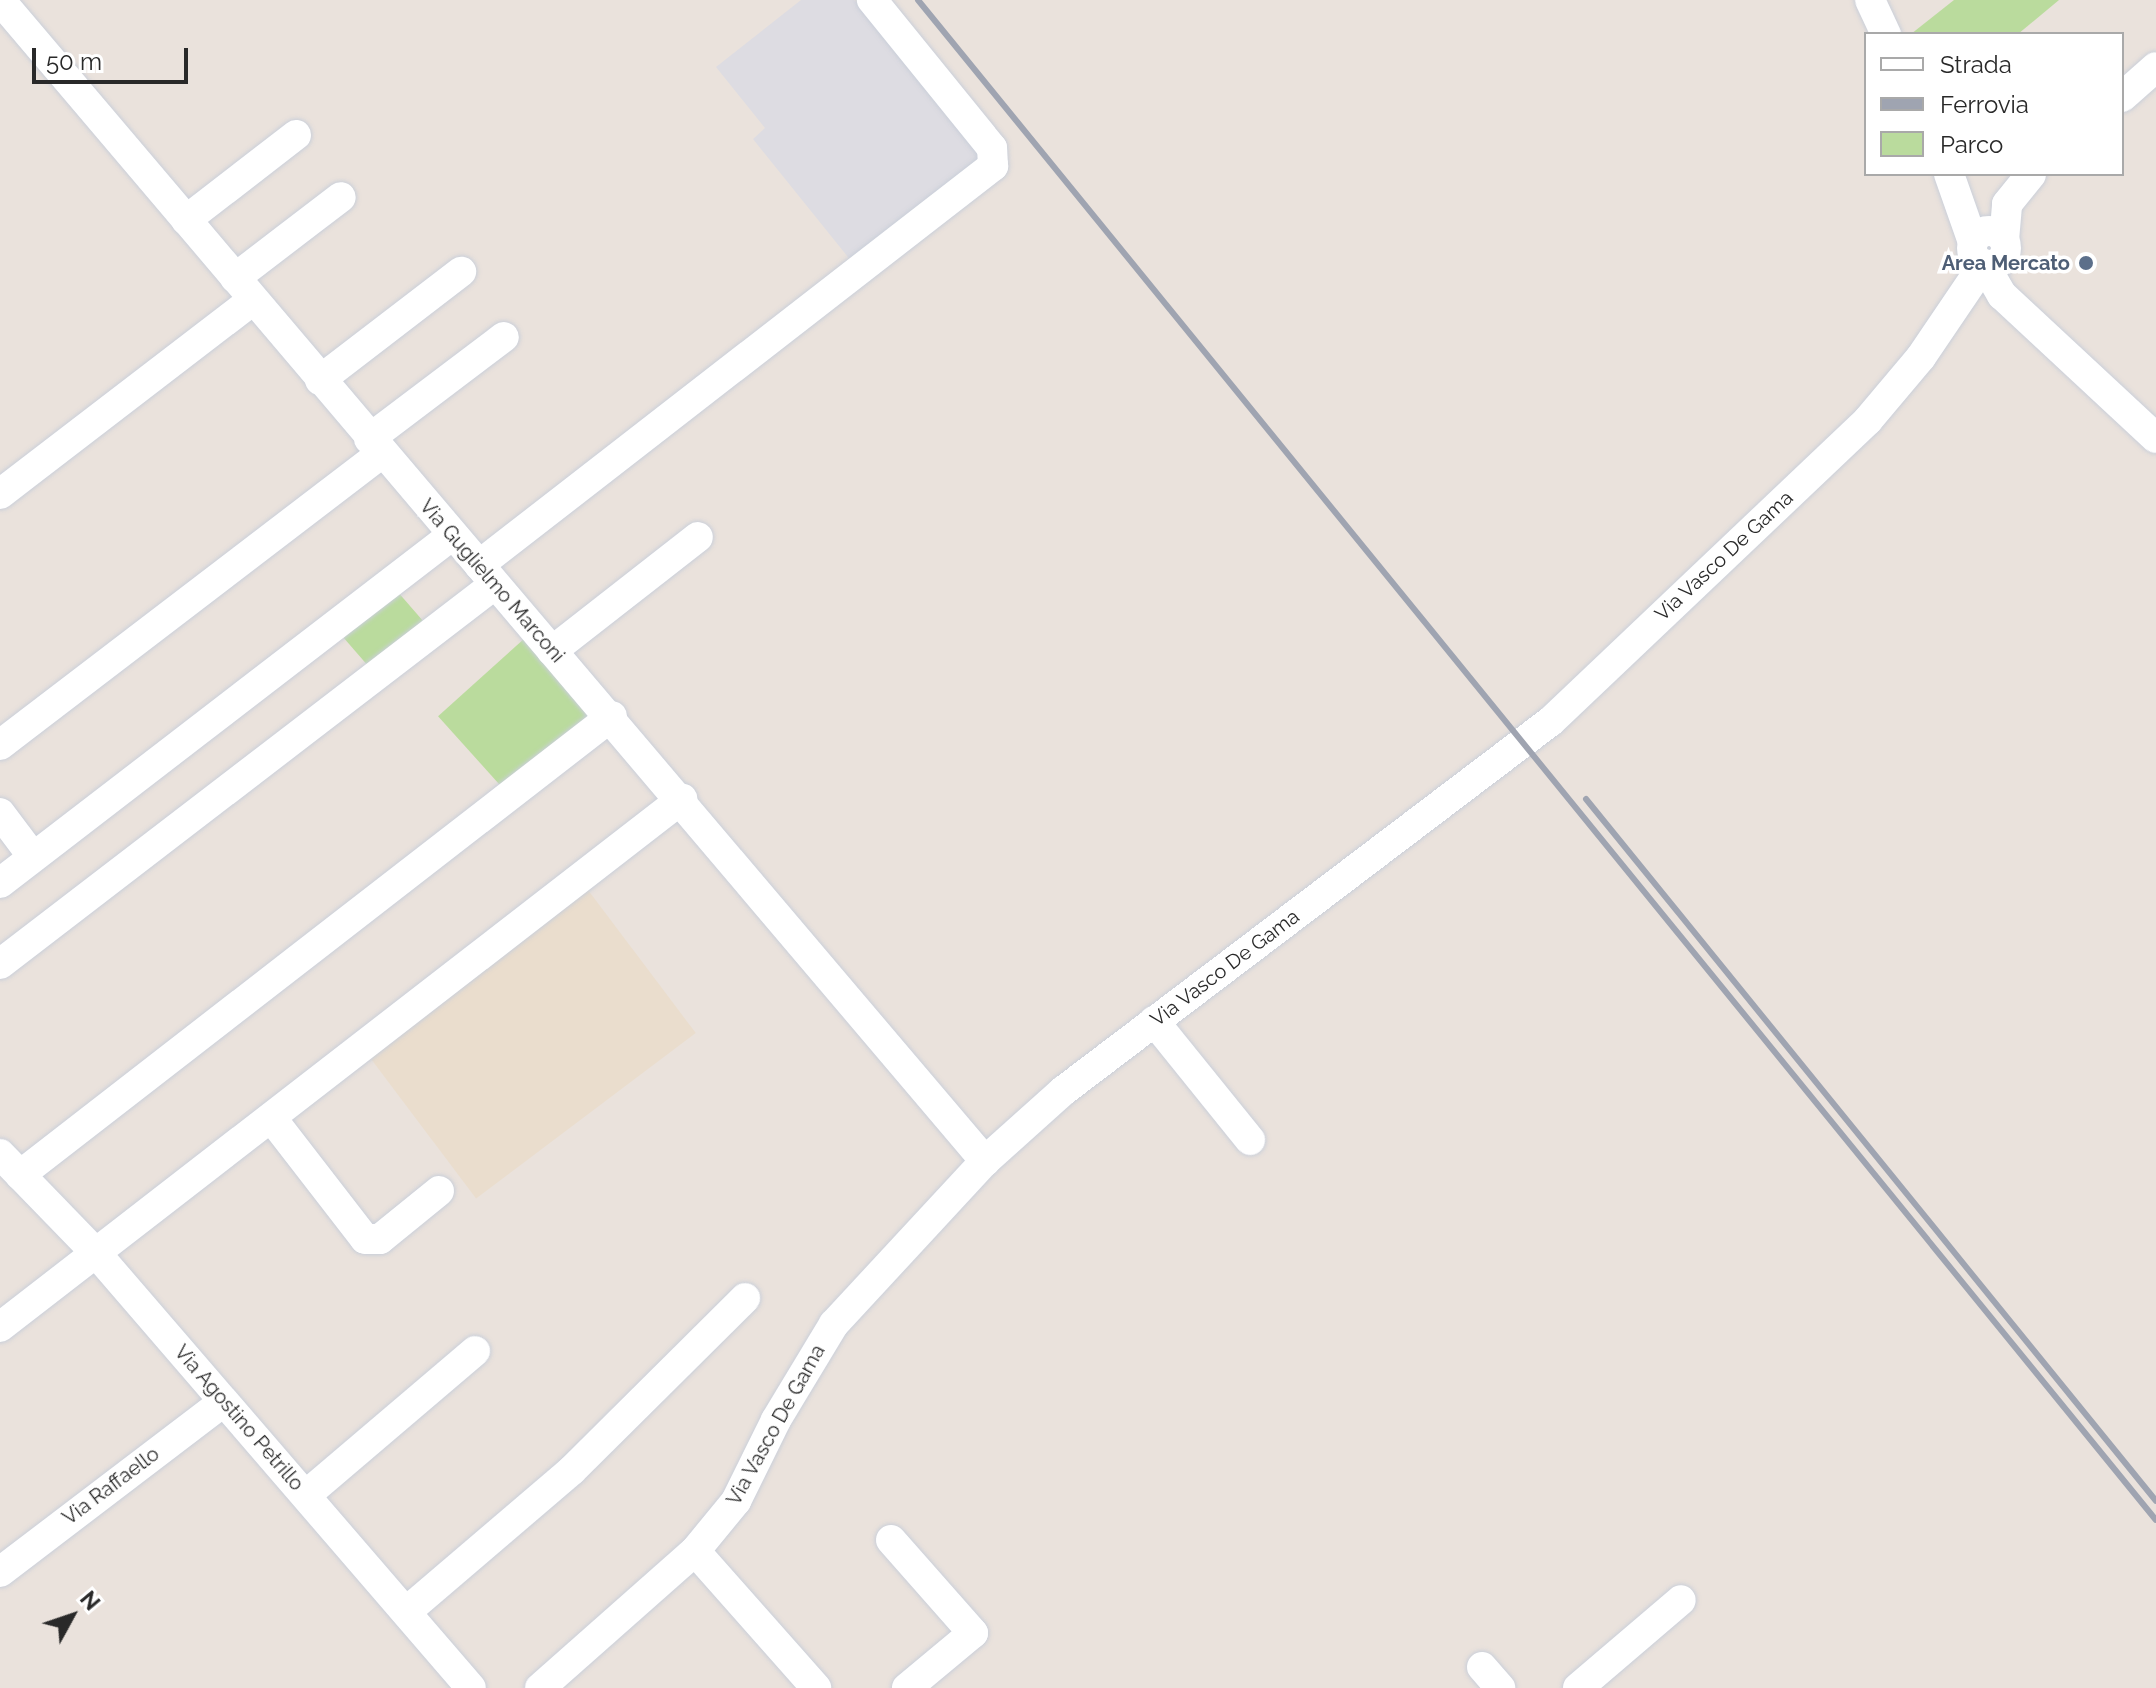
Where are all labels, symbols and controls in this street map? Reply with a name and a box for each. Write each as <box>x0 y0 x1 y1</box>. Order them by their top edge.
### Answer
scale bar <box>36 32 192 82</box>
legend <box>1864 32 2124 176</box>
text: 50 m <box>46 47 102 76</box>
text: Strada <box>1940 50 2012 79</box>
text: Ferrovia <box>1940 90 2029 119</box>
text: Parco <box>1940 130 2003 159</box>
place label: Area Mercato <box>1942 251 2070 275</box>
marker: Area Mercato <box>2077 254 2095 272</box>
street label: Via Vasco De Gama <box>1650 486 1798 626</box>
street label: Via Guglielmo Marconi <box>414 494 570 668</box>
street label: Via Vasco De Gama <box>1146 904 1304 1032</box>
street label: Via Agostino Petrillo <box>169 1340 309 1496</box>
street label: Via Vasco De Gama <box>722 1340 830 1510</box>
street label: Via Raffaello <box>58 1442 164 1530</box>
north arrow <box>32 1576 112 1656</box>
text: N <box>75 1586 106 1615</box>

